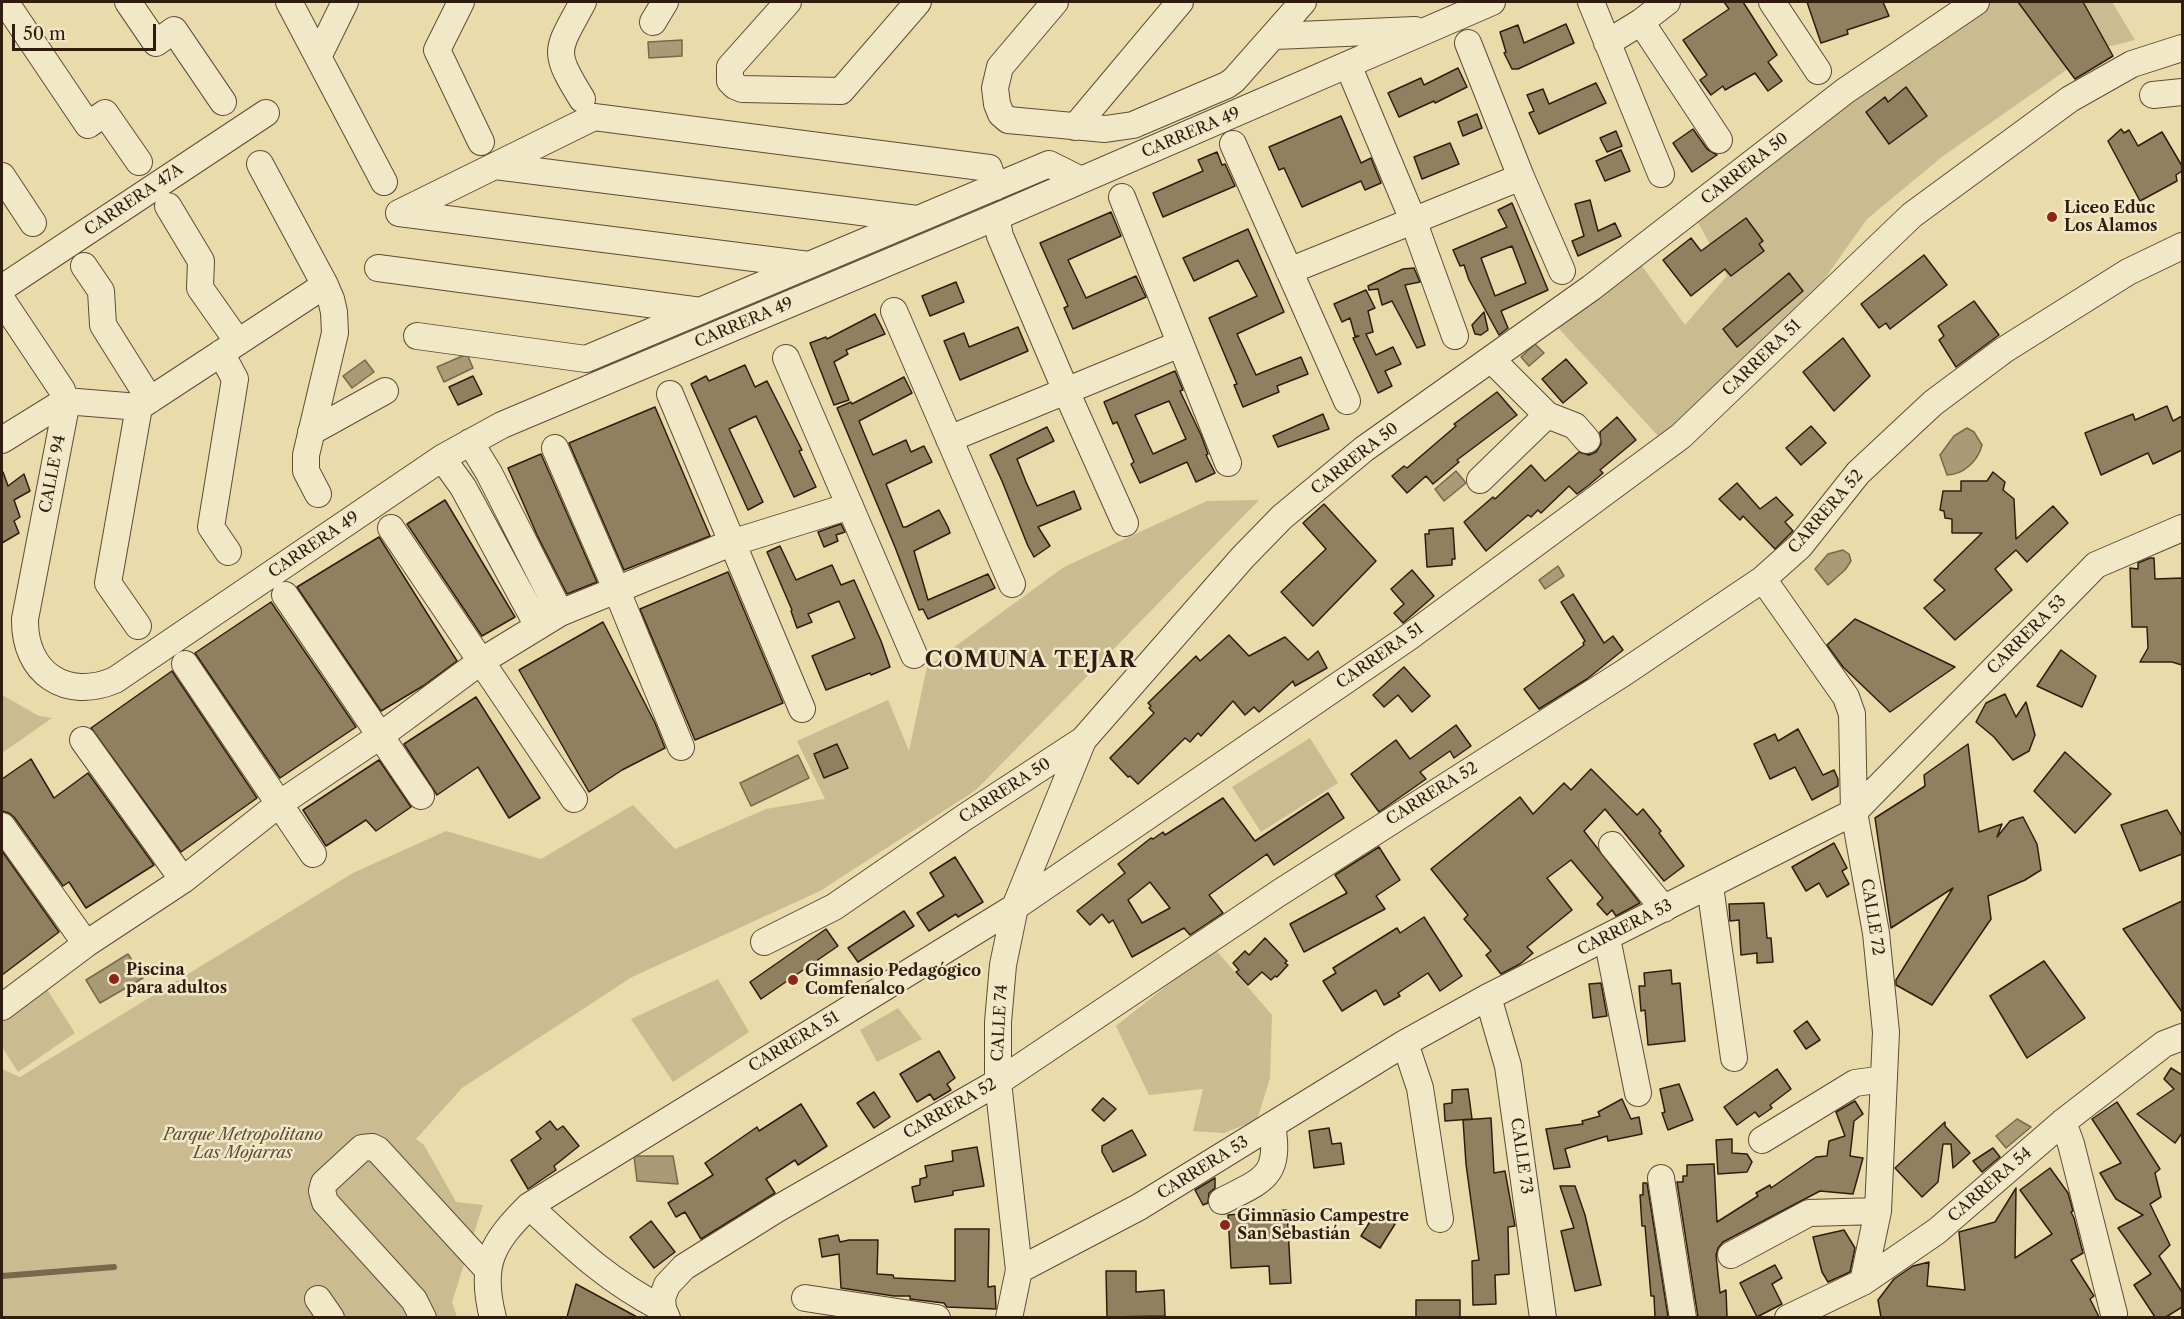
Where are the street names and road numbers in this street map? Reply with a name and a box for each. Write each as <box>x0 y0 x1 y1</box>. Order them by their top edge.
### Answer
street label: CARRERA 49 <box>1139 104 1243 162</box>
street label: CARRERA 50 <box>1698 129 1792 209</box>
street label: CARRERA 47A <box>81 160 187 240</box>
street label: CARRERA 49 <box>692 294 796 352</box>
street label: CARRERA 51 <box>1719 316 1805 400</box>
street label: CARRERA 50 <box>1308 419 1402 499</box>
street label: CALLE 94 <box>36 433 70 515</box>
street label: CARRERA 52 <box>1785 466 1867 558</box>
street label: CARRERA 49 <box>265 508 363 582</box>
street label: CARRERA 53 <box>1983 591 2071 679</box>
street label: CARRERA 51 <box>1333 619 1427 693</box>
street label: CARRERA 50 <box>956 754 1054 828</box>
street label: CARRERA 52 <box>1383 758 1481 830</box>
street label: CALLE 72 <box>1856 877 1888 957</box>
street label: CARRERA 53 <box>1574 896 1676 960</box>
street label: CALLE 74 <box>988 984 1012 1062</box>
street label: CARRERA 51 <box>745 1008 843 1076</box>
street label: CARRERA 52 <box>900 1075 1000 1143</box>
street label: CALLE 73 <box>1506 1116 1536 1196</box>
street label: CARRERA 53 <box>1154 1132 1252 1204</box>
street label: CARRERA 54 <box>1944 1144 2036 1226</box>

